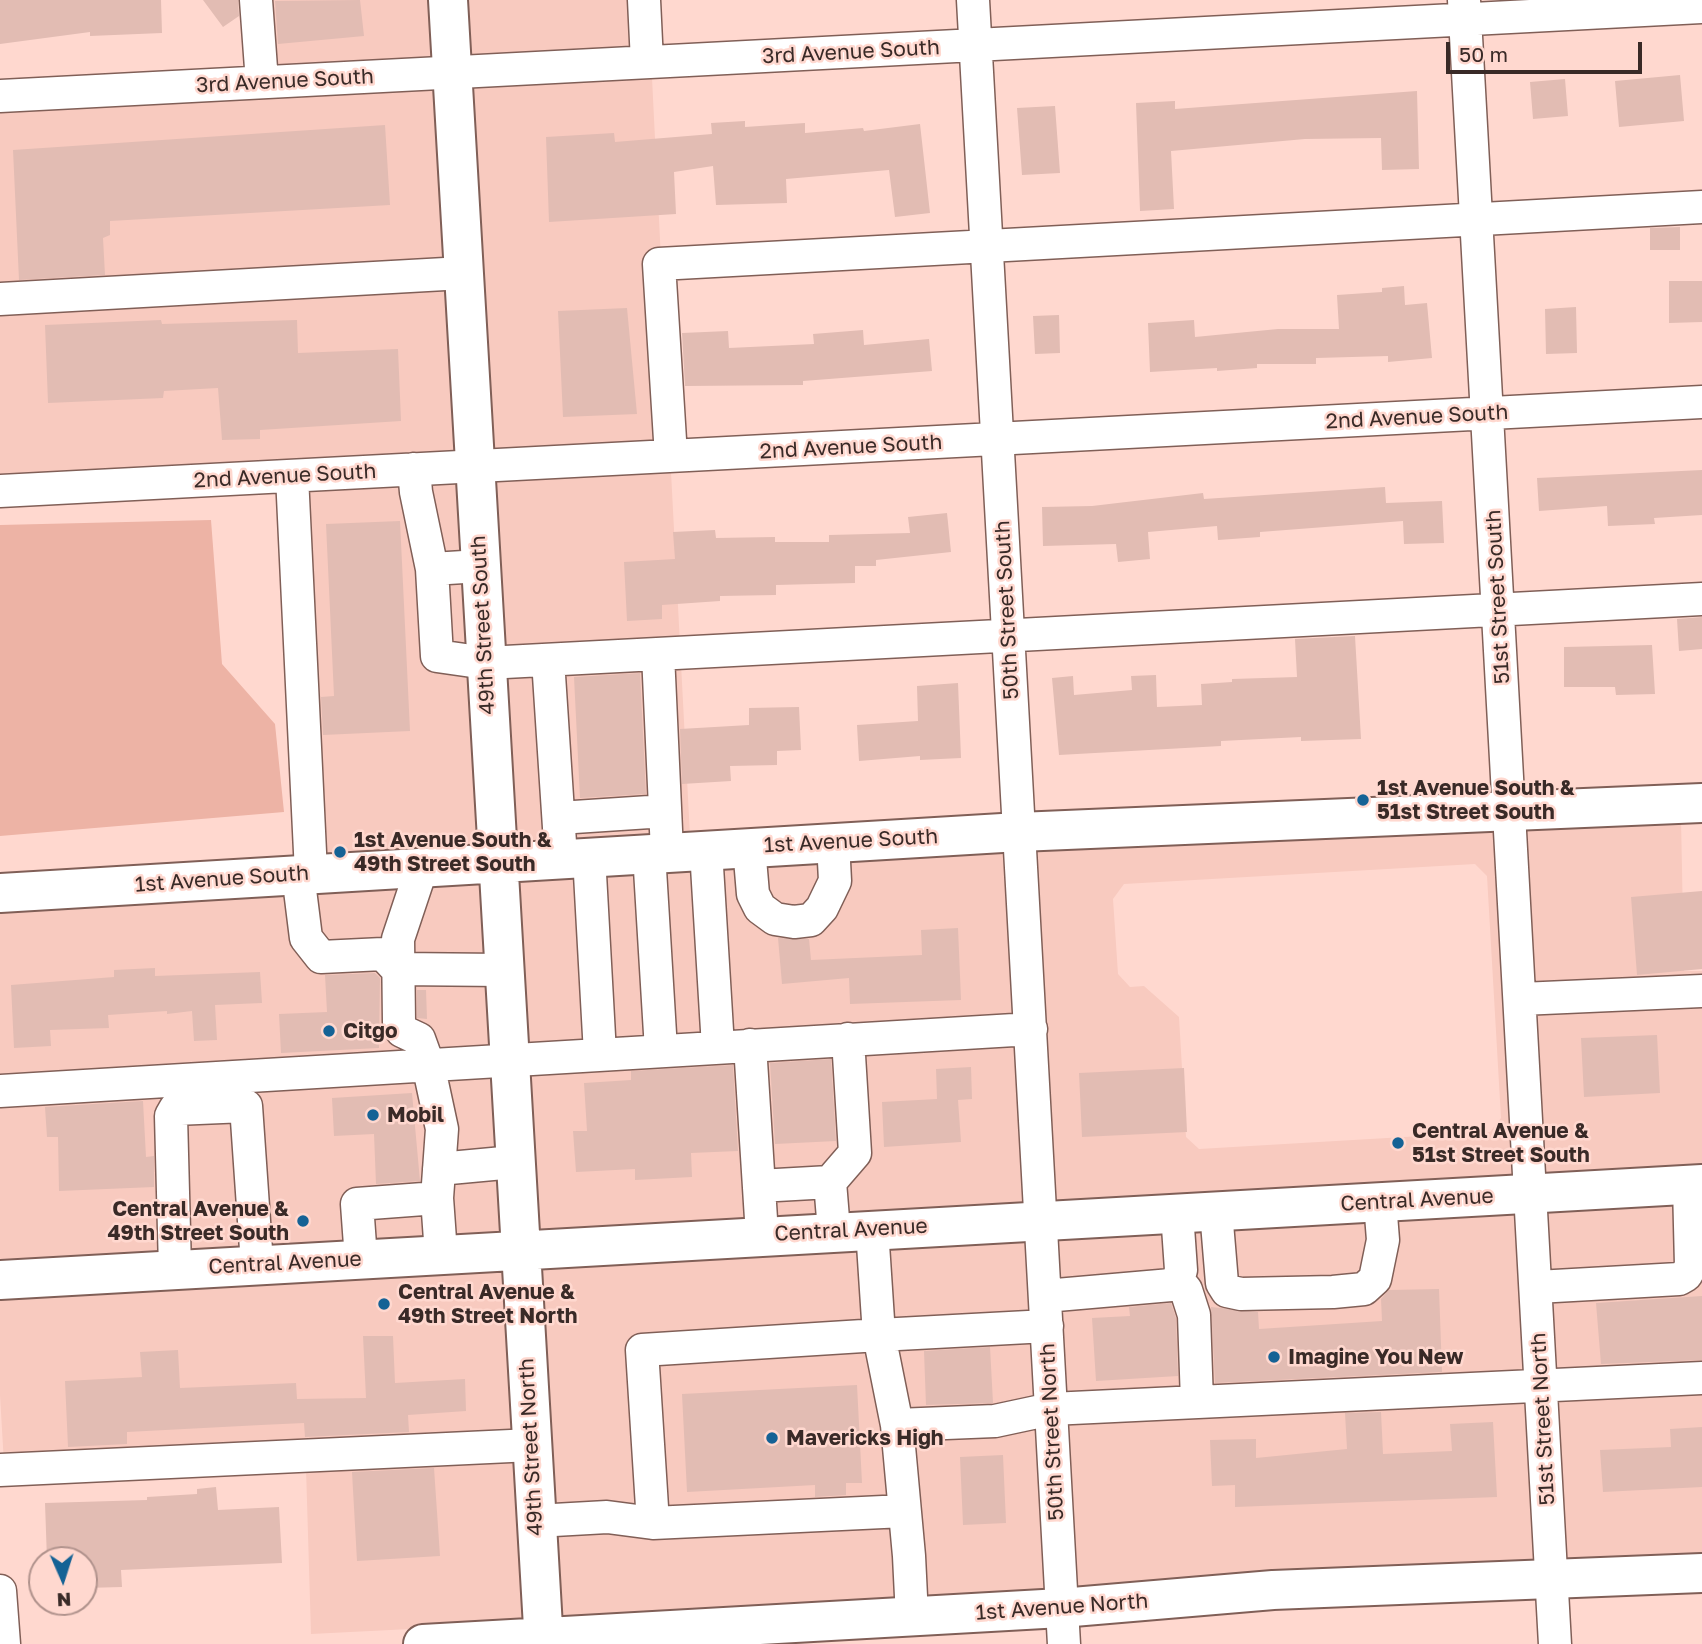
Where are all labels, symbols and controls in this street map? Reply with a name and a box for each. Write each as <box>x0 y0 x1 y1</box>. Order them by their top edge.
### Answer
scale bar <box>1450 28 1646 72</box>
street label: 3rd Avenue South <box>762 35 940 69</box>
text: 50 m <box>1459 41 1508 67</box>
street label: 3rd Avenue South <box>196 64 374 98</box>
street label: 2nd Avenue South <box>1325 400 1509 434</box>
street label: 2nd Avenue South <box>759 430 943 464</box>
street label: 2nd Avenue South <box>193 459 377 493</box>
street label: 51st Street South <box>1481 509 1515 685</box>
street label: 50th Street South <box>990 520 1024 700</box>
street label: 49th Street South <box>466 535 500 715</box>
place label: 1st Avenue South & 51st Street South <box>1377 775 1575 825</box>
marker: 1st Avenue South & 51st Street South <box>1355 792 1371 808</box>
street label: 1st Avenue South <box>763 824 939 858</box>
place label: 1st Avenue South & 49th Street South <box>354 827 552 877</box>
marker: 1st Avenue South & 49th Street South <box>332 844 348 860</box>
street label: 1st Avenue South <box>134 860 310 898</box>
place label: Citgo <box>343 1018 398 1044</box>
marker: Citgo <box>321 1023 337 1039</box>
place label: Mobil <box>387 1102 444 1128</box>
marker: Mobil <box>365 1107 381 1123</box>
place label: Central Avenue & 51st Street South <box>1412 1118 1590 1168</box>
marker: Central Avenue & 51st Street South <box>1390 1135 1406 1151</box>
street label: Central Avenue <box>1340 1183 1494 1217</box>
place label: Central Avenue & 49th Street South <box>107 1196 289 1246</box>
marker: Central Avenue & 49th Street South <box>295 1213 311 1229</box>
street label: Central Avenue <box>774 1213 928 1247</box>
street label: Central Avenue <box>208 1246 362 1280</box>
place label: Central Avenue & 49th Street North <box>398 1279 578 1329</box>
marker: Central Avenue & 49th Street North <box>376 1296 392 1312</box>
street label: 51st Street North <box>1526 1332 1560 1506</box>
street label: 50th Street North <box>1035 1343 1069 1521</box>
place label: Imagine You New <box>1288 1344 1464 1370</box>
marker: Imagine You New <box>1266 1349 1282 1365</box>
street label: 49th Street North <box>514 1357 548 1537</box>
place label: Mavericks High <box>786 1425 944 1451</box>
marker: Mavericks High <box>764 1430 780 1446</box>
north arrow <box>28 1546 98 1616</box>
street label: 1st Avenue North <box>975 1588 1149 1626</box>
text: N <box>56 1589 72 1612</box>

